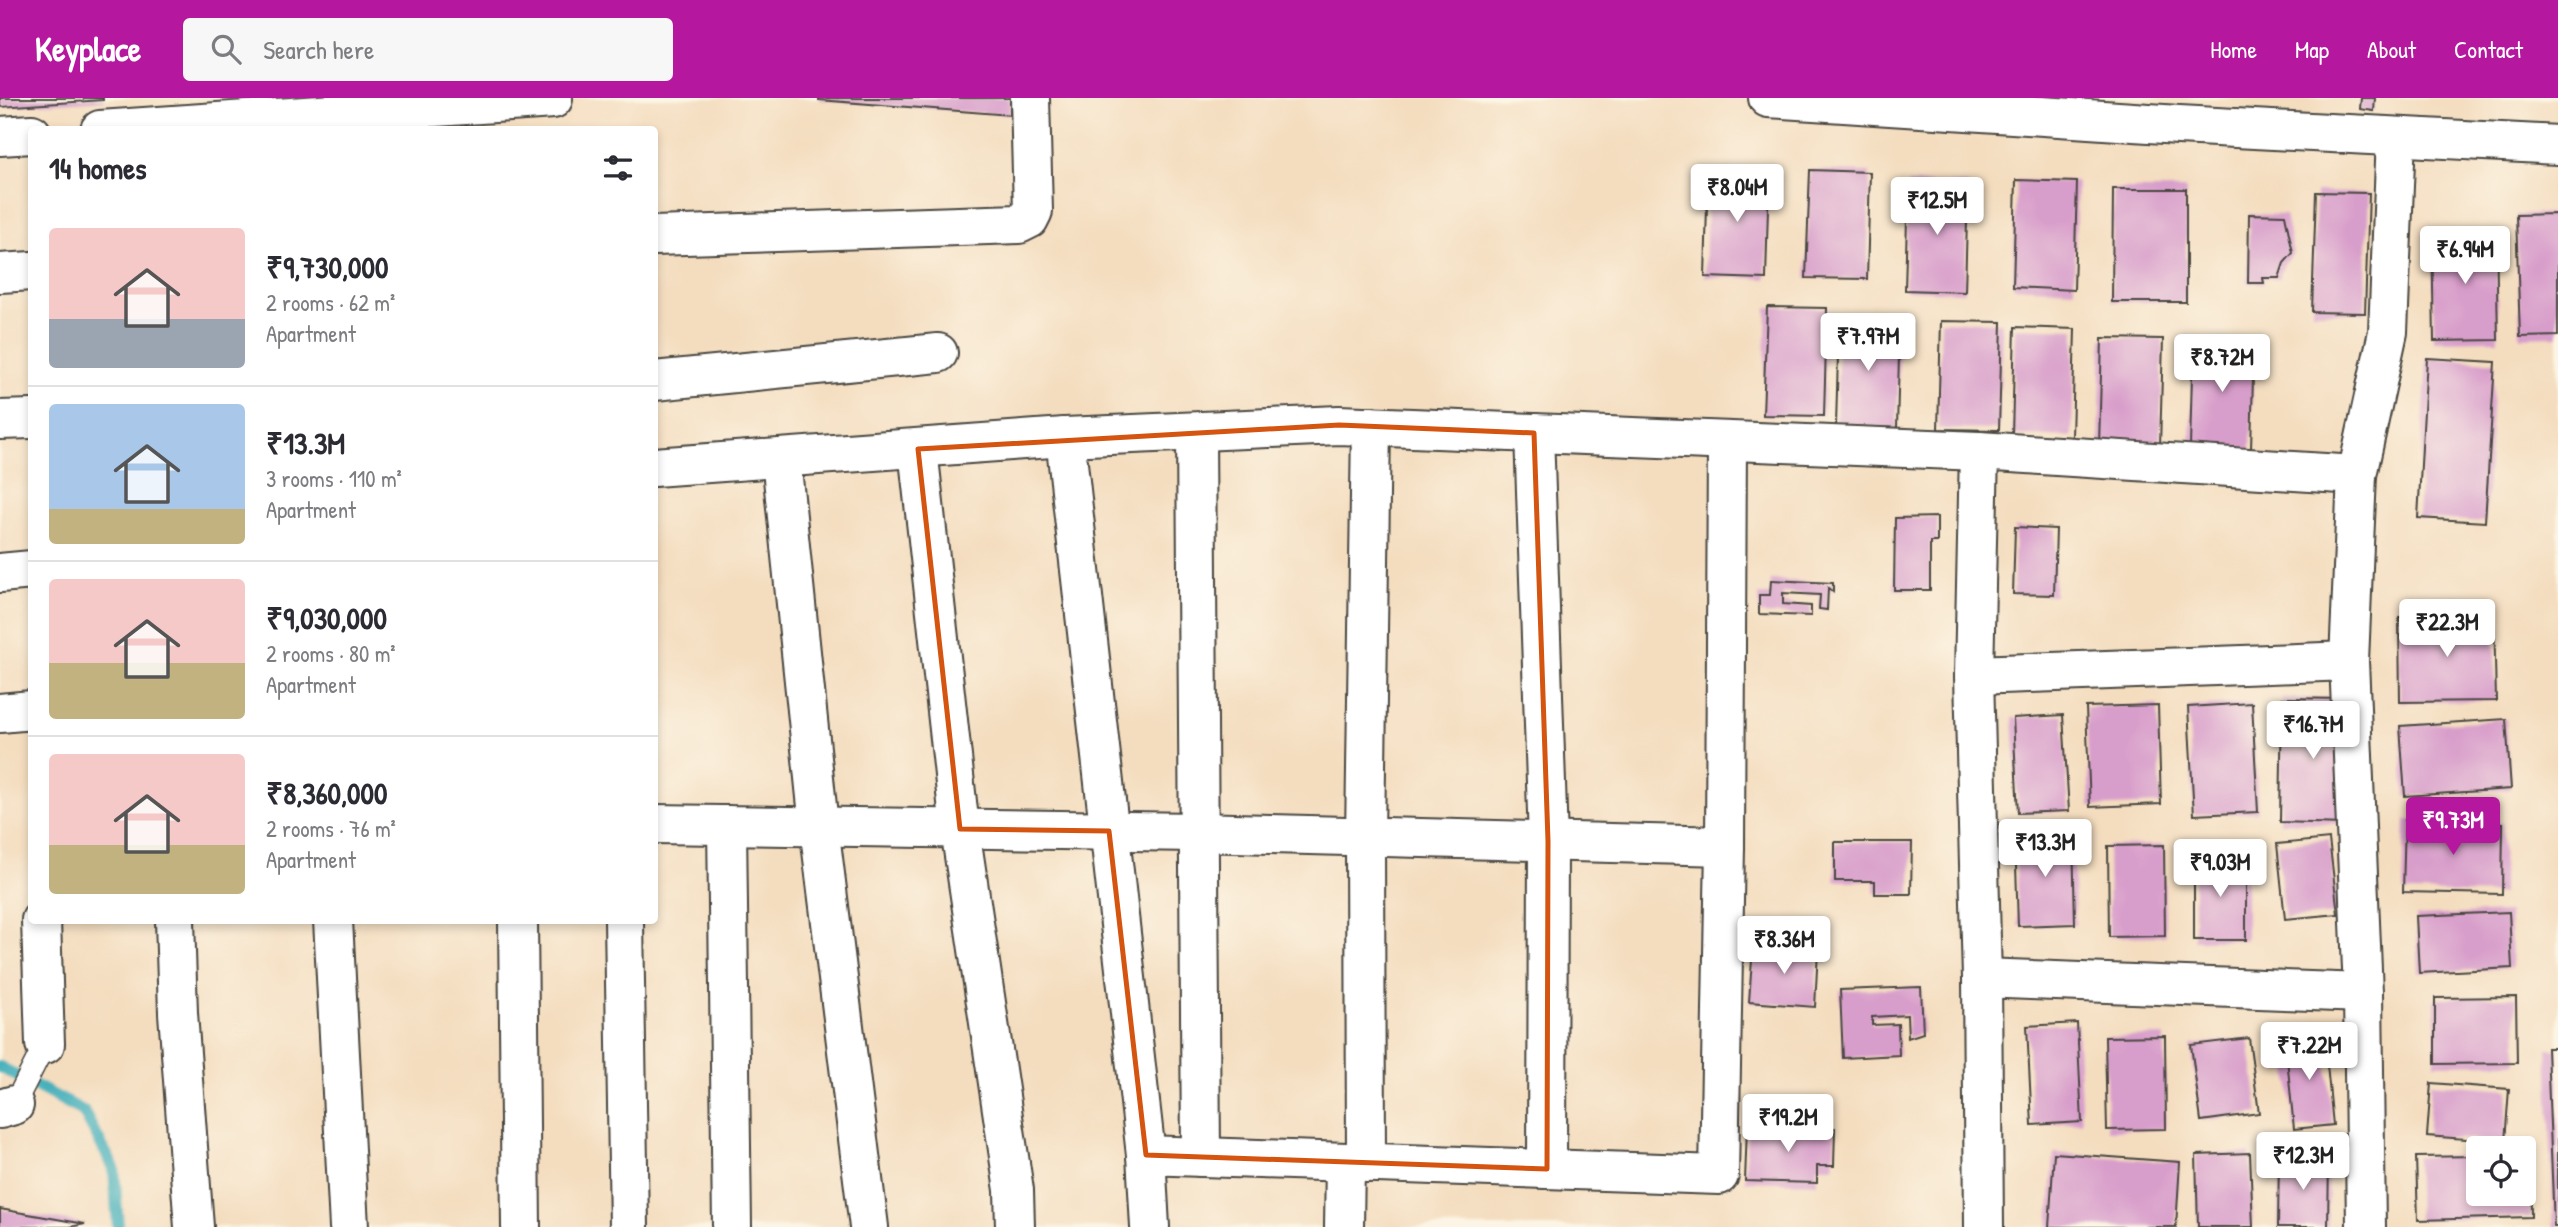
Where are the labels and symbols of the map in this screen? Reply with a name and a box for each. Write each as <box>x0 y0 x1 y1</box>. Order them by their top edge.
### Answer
pin: ₹8.04M <box>1680 164 1794 224</box>
pin: ₹12.5M <box>1880 178 1994 237</box>
pin: ₹6.94M <box>2408 226 2522 286</box>
pin: ₹7.97M <box>1811 314 1925 373</box>
pin: ₹8.72M <box>2165 334 2279 394</box>
pin: ₹22.3M <box>2390 600 2504 659</box>
pin: ₹16.7M <box>2256 702 2370 761</box>
pin: ₹9.73M <box>2396 798 2510 857</box>
pin: ₹13.3M <box>1988 820 2102 879</box>
pin: ₹9.03M <box>2163 840 2277 899</box>
pin: ₹8.36M <box>1727 916 1841 976</box>
pin: ₹7.22M <box>2252 1023 2366 1082</box>
pin: ₹19.2M <box>1731 1094 1845 1154</box>
pin: ₹12.3M <box>2246 1132 2360 1192</box>

